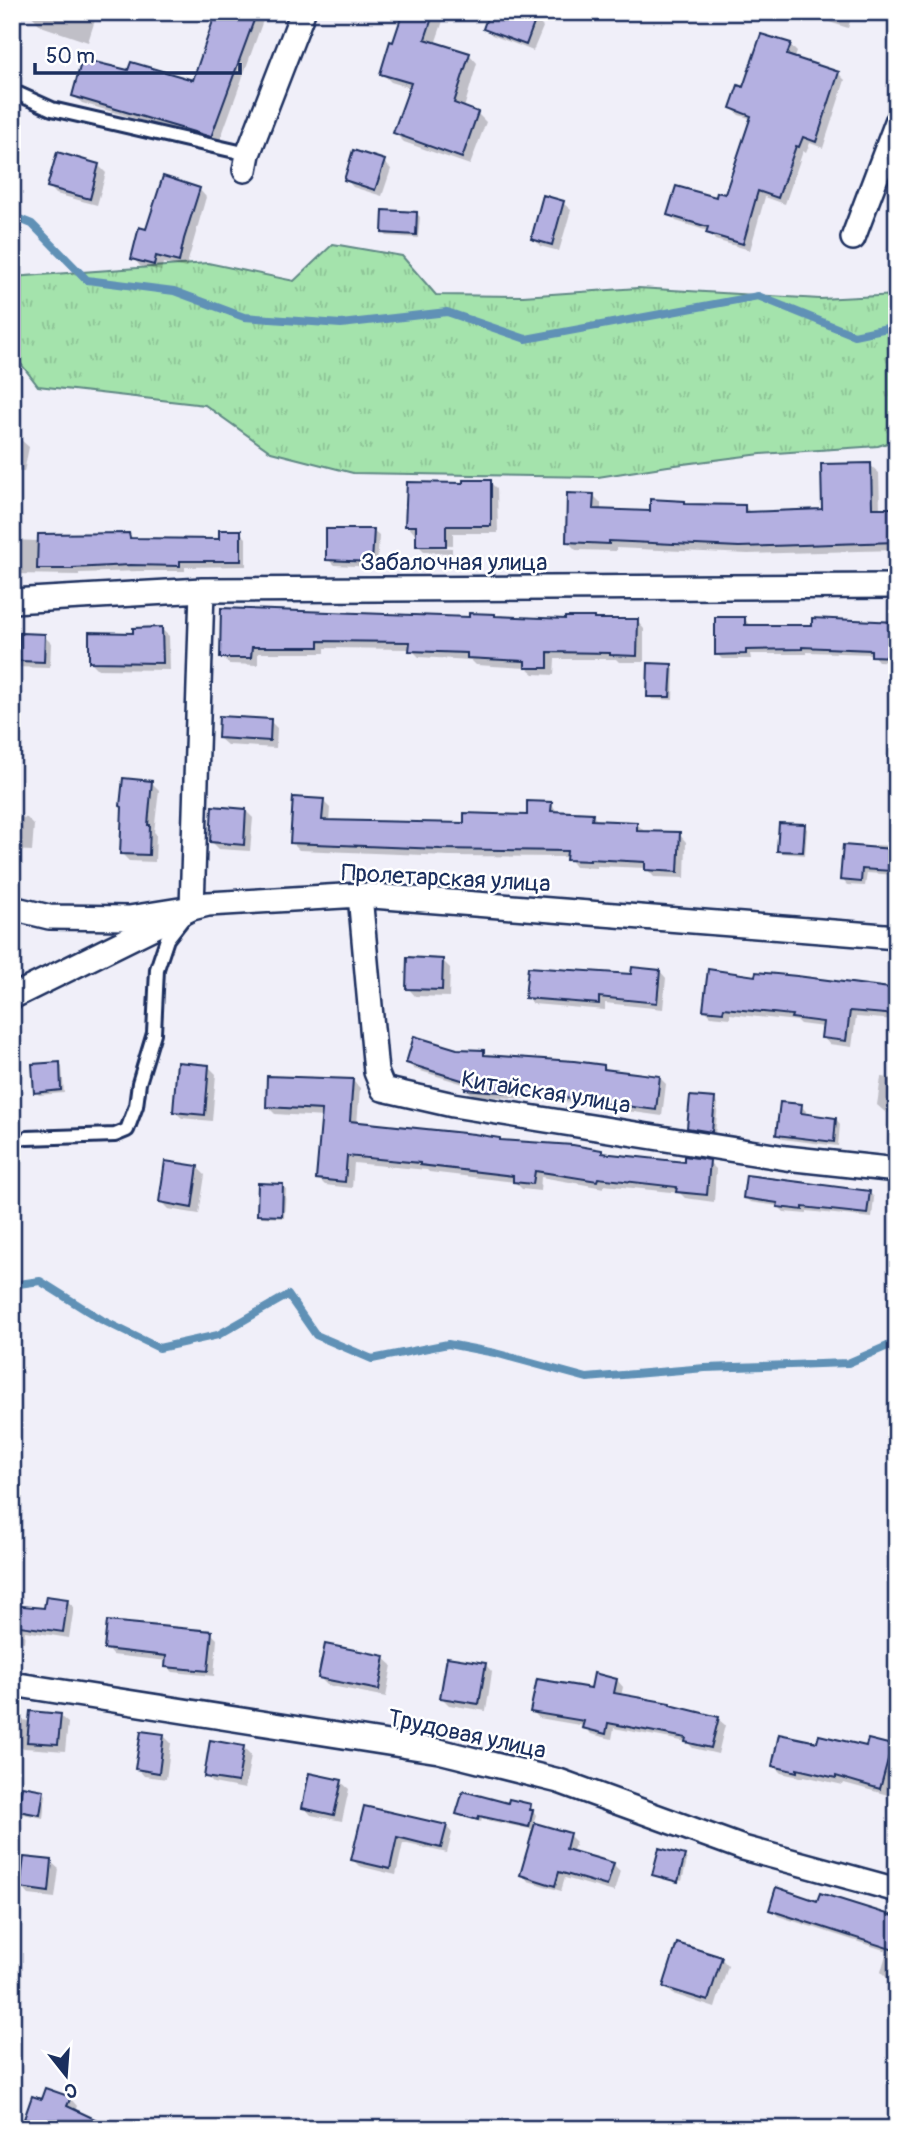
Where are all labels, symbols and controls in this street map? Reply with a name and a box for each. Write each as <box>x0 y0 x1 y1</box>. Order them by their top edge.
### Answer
scale bar <box>35 32 240 76</box>
text: 50 m <box>46 43 95 70</box>
street label: Забалочная улица <box>361 548 547 577</box>
street label: Пролетарская улица <box>341 859 551 898</box>
street label: Китайская улица <box>459 1065 633 1120</box>
street label: Трудовая улица <box>385 1704 549 1765</box>
north arrow <box>32 2039 102 2110</box>
text: С <box>61 2077 80 2104</box>

